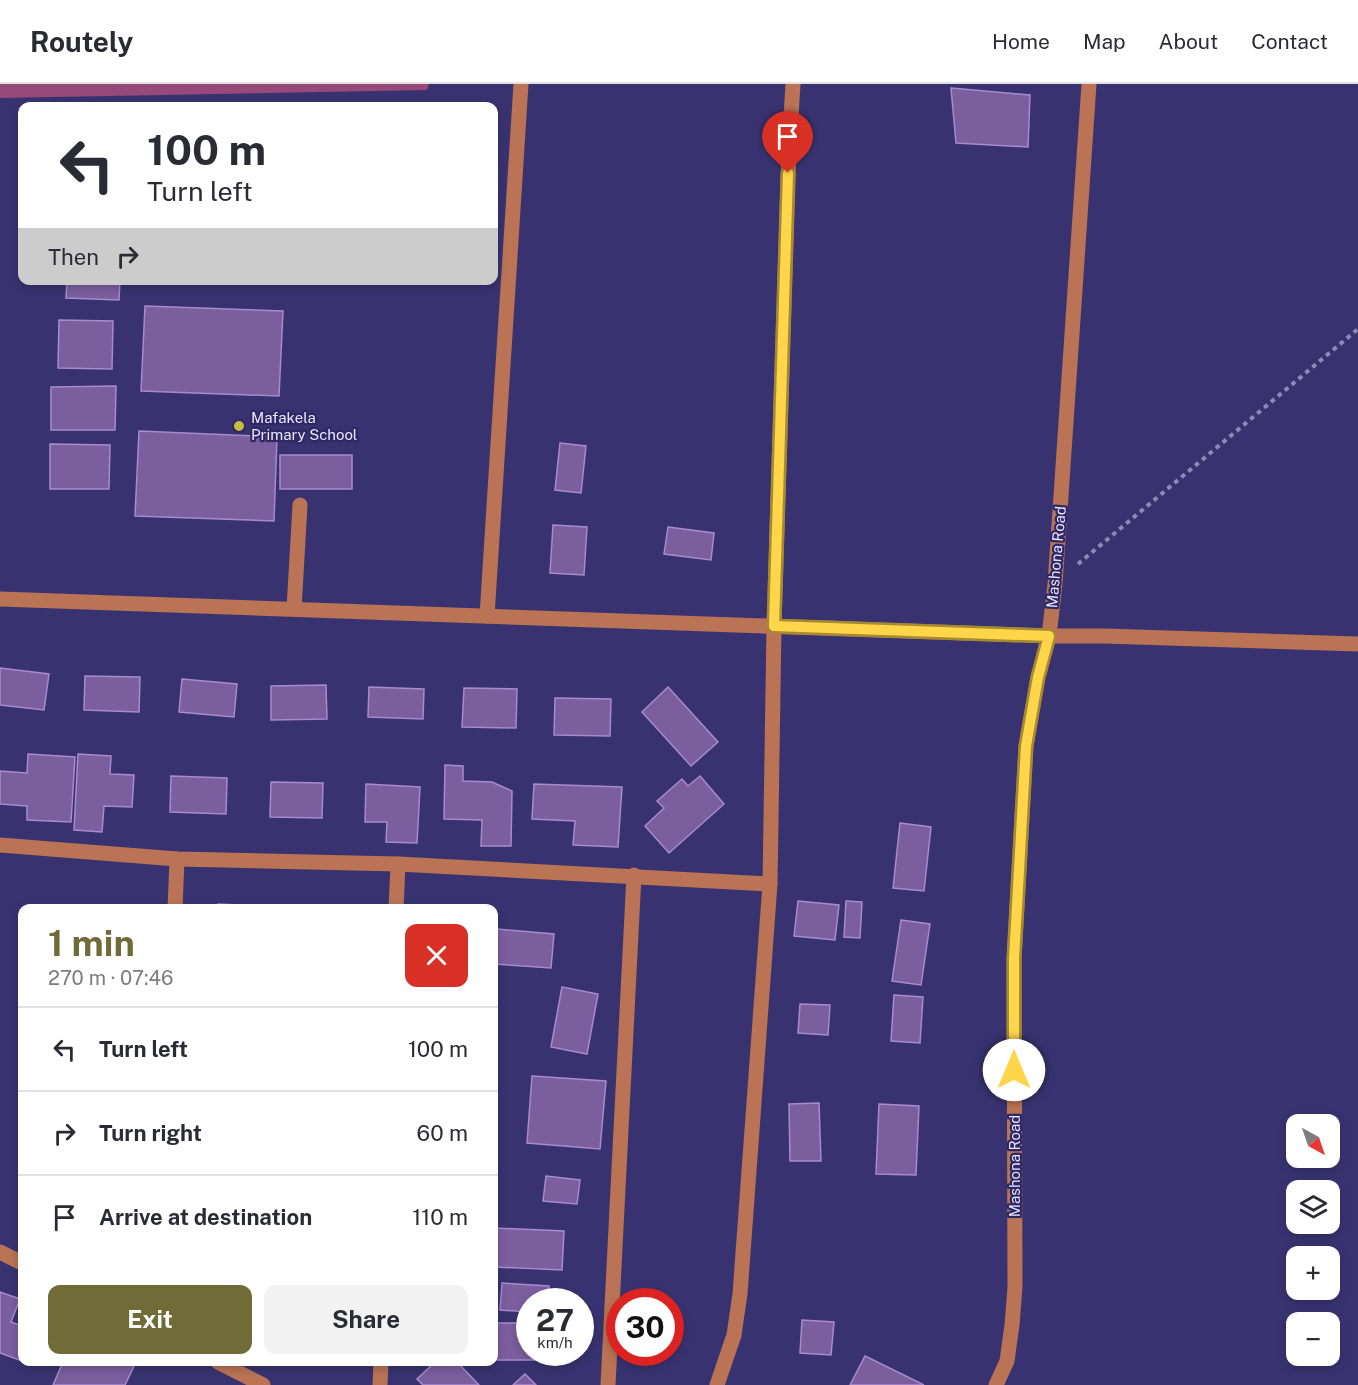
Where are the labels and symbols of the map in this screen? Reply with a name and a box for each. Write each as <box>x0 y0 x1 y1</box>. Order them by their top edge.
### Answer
pin <box>762 111 813 173</box>
place label: Mafakela Primary School <box>251 409 357 443</box>
marker: Mafakela Primary School <box>232 419 246 433</box>
street label: Mashona Road <box>1043 505 1069 609</box>
position arrow <box>982 1038 1046 1102</box>
north arrow <box>1286 1114 1340 1168</box>
street label: Mashona Road <box>1006 1115 1023 1217</box>
speed limit sign: 30 <box>606 1288 684 1366</box>

